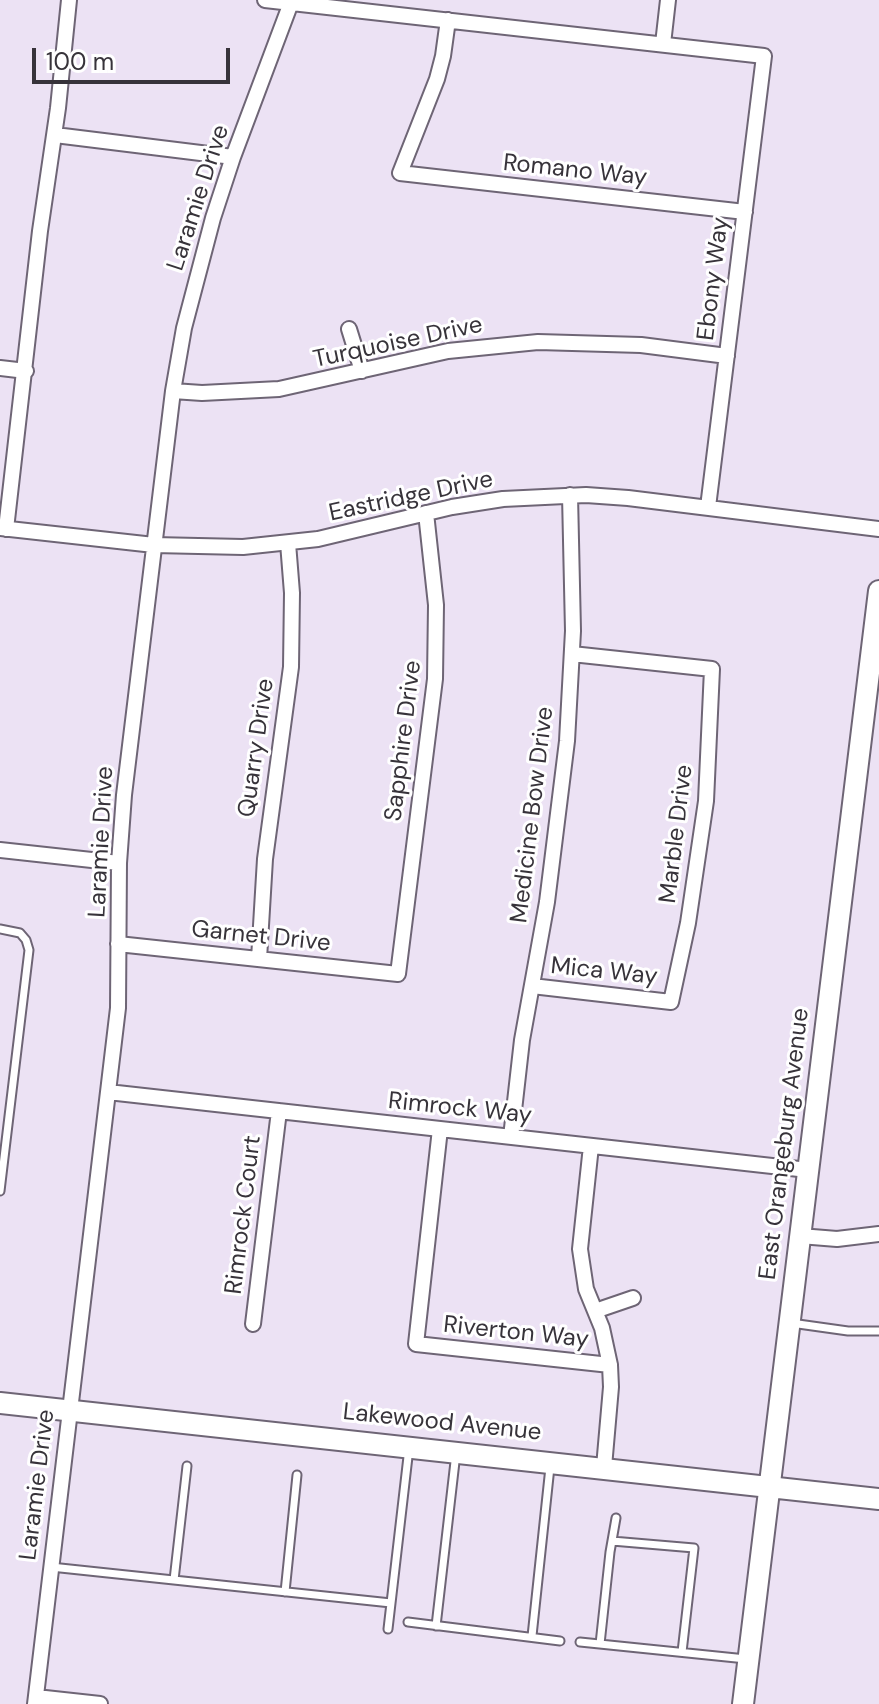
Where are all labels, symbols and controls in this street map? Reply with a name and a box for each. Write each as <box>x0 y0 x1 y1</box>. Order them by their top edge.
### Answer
scale bar <box>36 32 234 82</box>
text: 100 m <box>46 46 114 77</box>
street label: Laramie Drive <box>162 121 236 275</box>
street label: Romano Way <box>502 149 648 193</box>
street label: Ebony Way <box>692 216 736 342</box>
street label: Turquoise Drive <box>311 311 485 375</box>
street label: Eastridge Drive <box>326 466 496 528</box>
street label: Sapphire Drive <box>380 659 428 823</box>
street label: Quarry Drive <box>233 677 281 819</box>
street label: Medicine Bow Drive <box>505 705 561 925</box>
street label: Marble Drive <box>654 763 700 905</box>
street label: Laramie Drive <box>84 766 120 918</box>
street label: Garnet Drive <box>190 915 332 959</box>
street label: Mica Way <box>549 952 659 992</box>
street label: East Orangeburg Avenue <box>754 1007 816 1281</box>
street label: Rimrock Way <box>387 1087 533 1131</box>
street label: Rimrock Court <box>220 1134 268 1296</box>
street label: Riverton Way <box>442 1311 590 1355</box>
street label: Lakewood Avenue <box>341 1398 543 1448</box>
street label: Laramie Drive <box>14 1408 62 1562</box>

